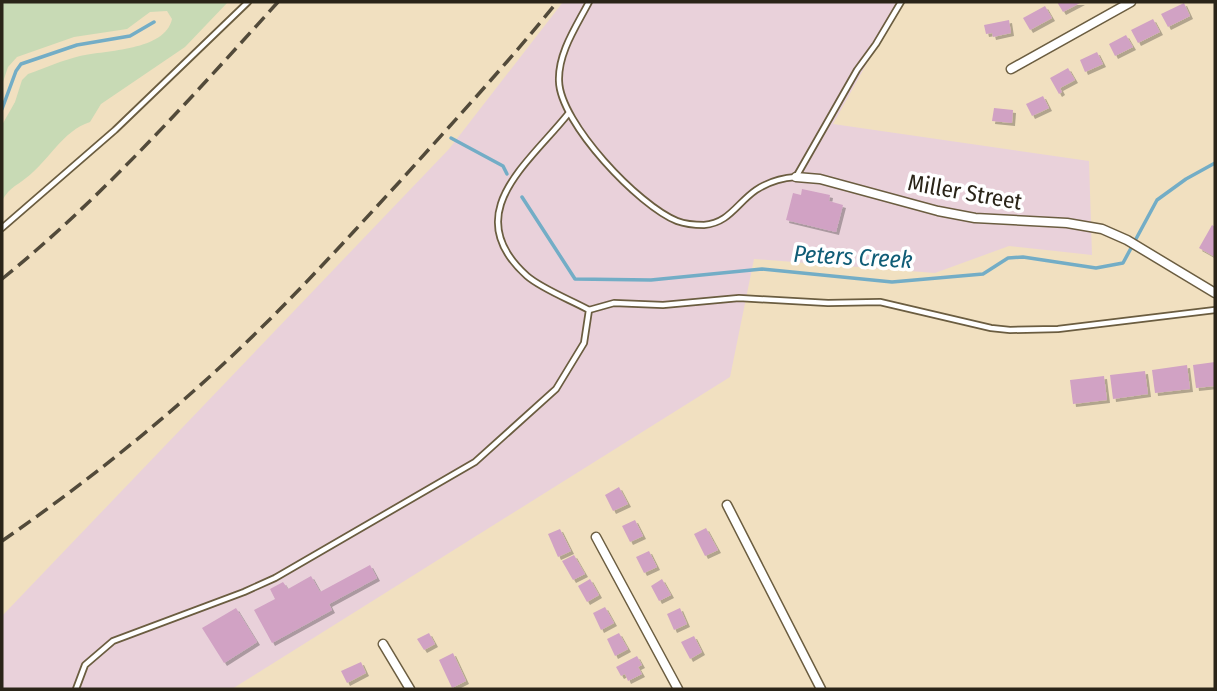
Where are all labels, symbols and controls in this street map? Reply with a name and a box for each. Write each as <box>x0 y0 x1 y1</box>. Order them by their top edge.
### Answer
street label: Miller Street <box>906 168 1025 216</box>
water label: Peters Creek <box>793 240 913 274</box>

